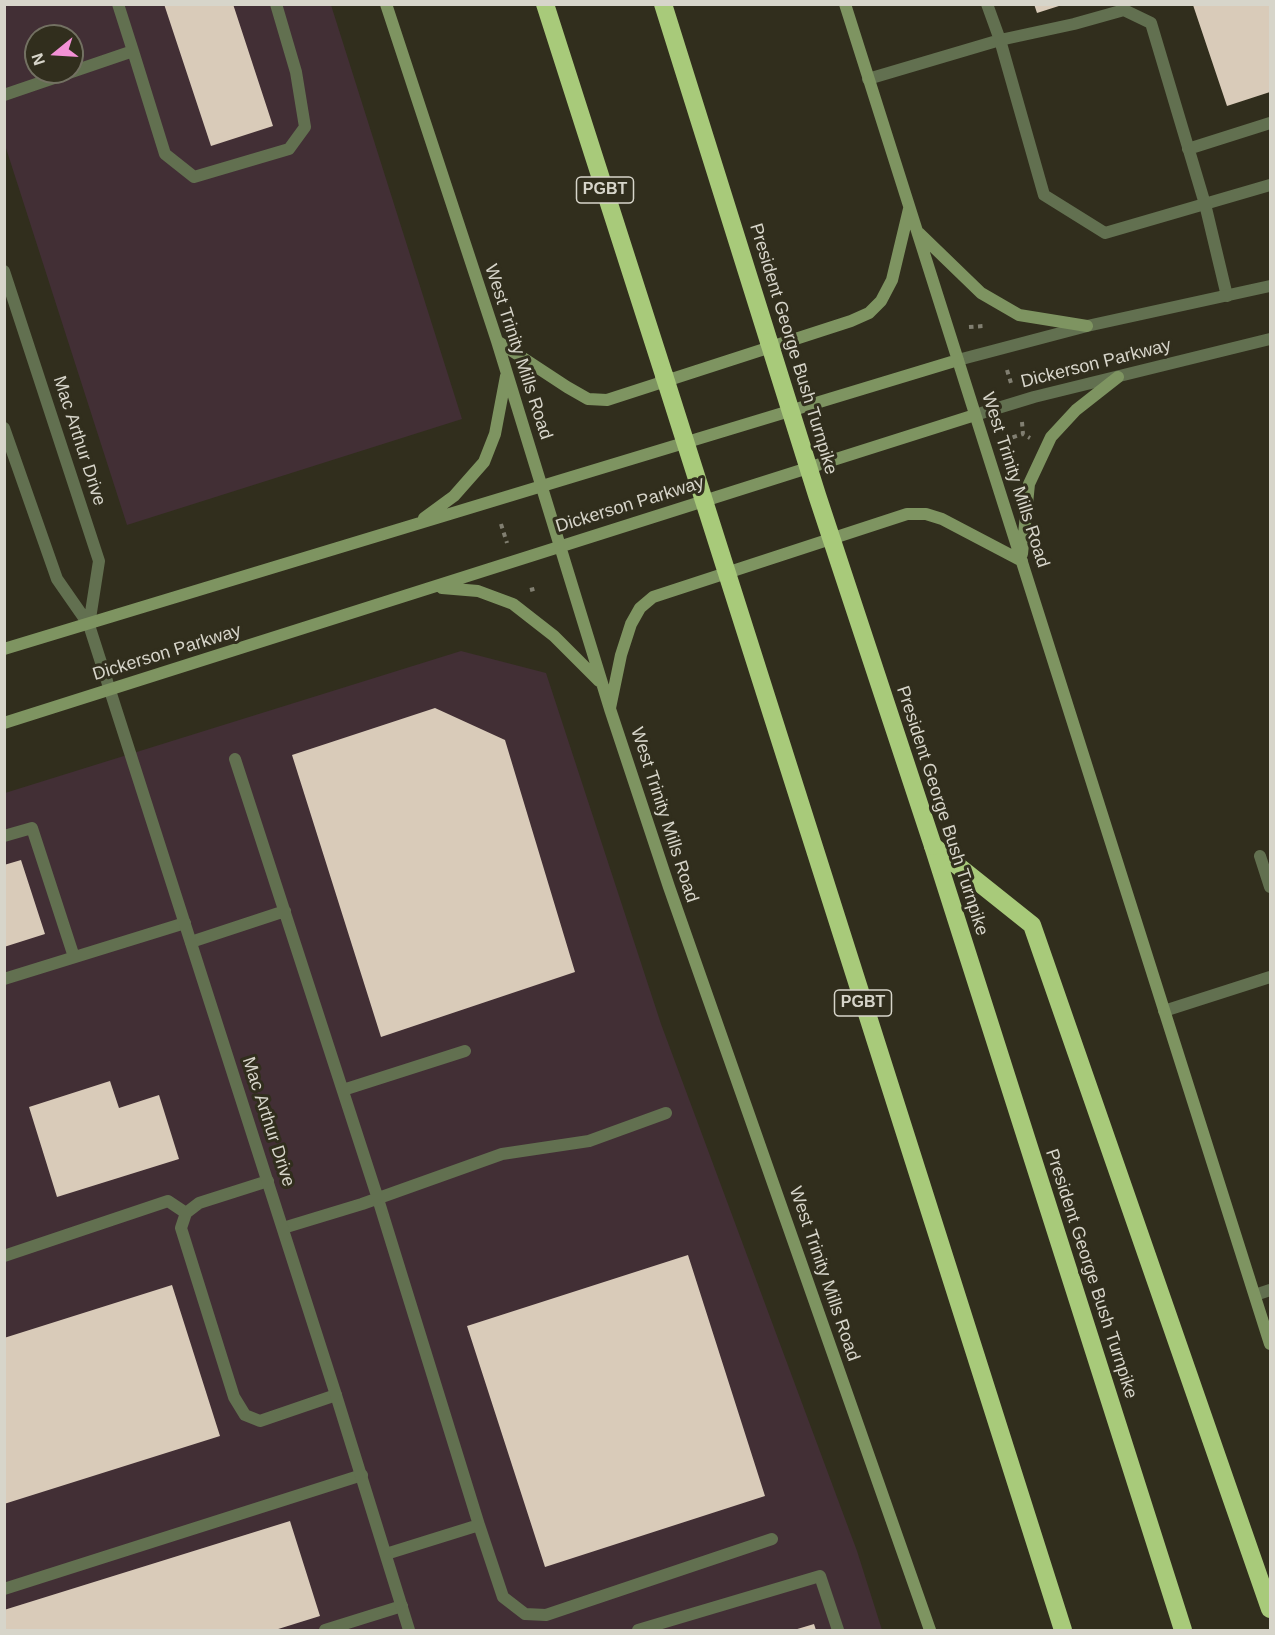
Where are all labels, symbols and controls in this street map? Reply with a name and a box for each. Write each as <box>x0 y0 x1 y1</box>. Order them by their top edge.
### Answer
north arrow <box>24 24 84 84</box>
text: N <box>28 51 48 67</box>
road number: PGBT <box>576 177 634 203</box>
street label: President George Bush Turnpike <box>744 221 842 477</box>
street label: West Trinity Mills Road <box>479 262 557 442</box>
street label: Dickerson Parkway <box>1019 335 1173 393</box>
street label: Mac Arthur Drive <box>48 373 110 509</box>
street label: West Trinity Mills Road <box>976 390 1054 570</box>
street label: Dickerson Parkway <box>553 472 707 538</box>
street label: Dickerson Parkway <box>90 620 244 686</box>
street label: President George Bush Turnpike <box>891 683 993 939</box>
street label: West Trinity Mills Road <box>625 725 703 905</box>
road number: PGBT <box>834 990 892 1016</box>
street label: Mac Arthur Drive <box>237 1054 299 1190</box>
street label: President George Bush Turnpike <box>1040 1146 1142 1402</box>
street label: West Trinity Mills Road <box>784 1184 864 1364</box>

